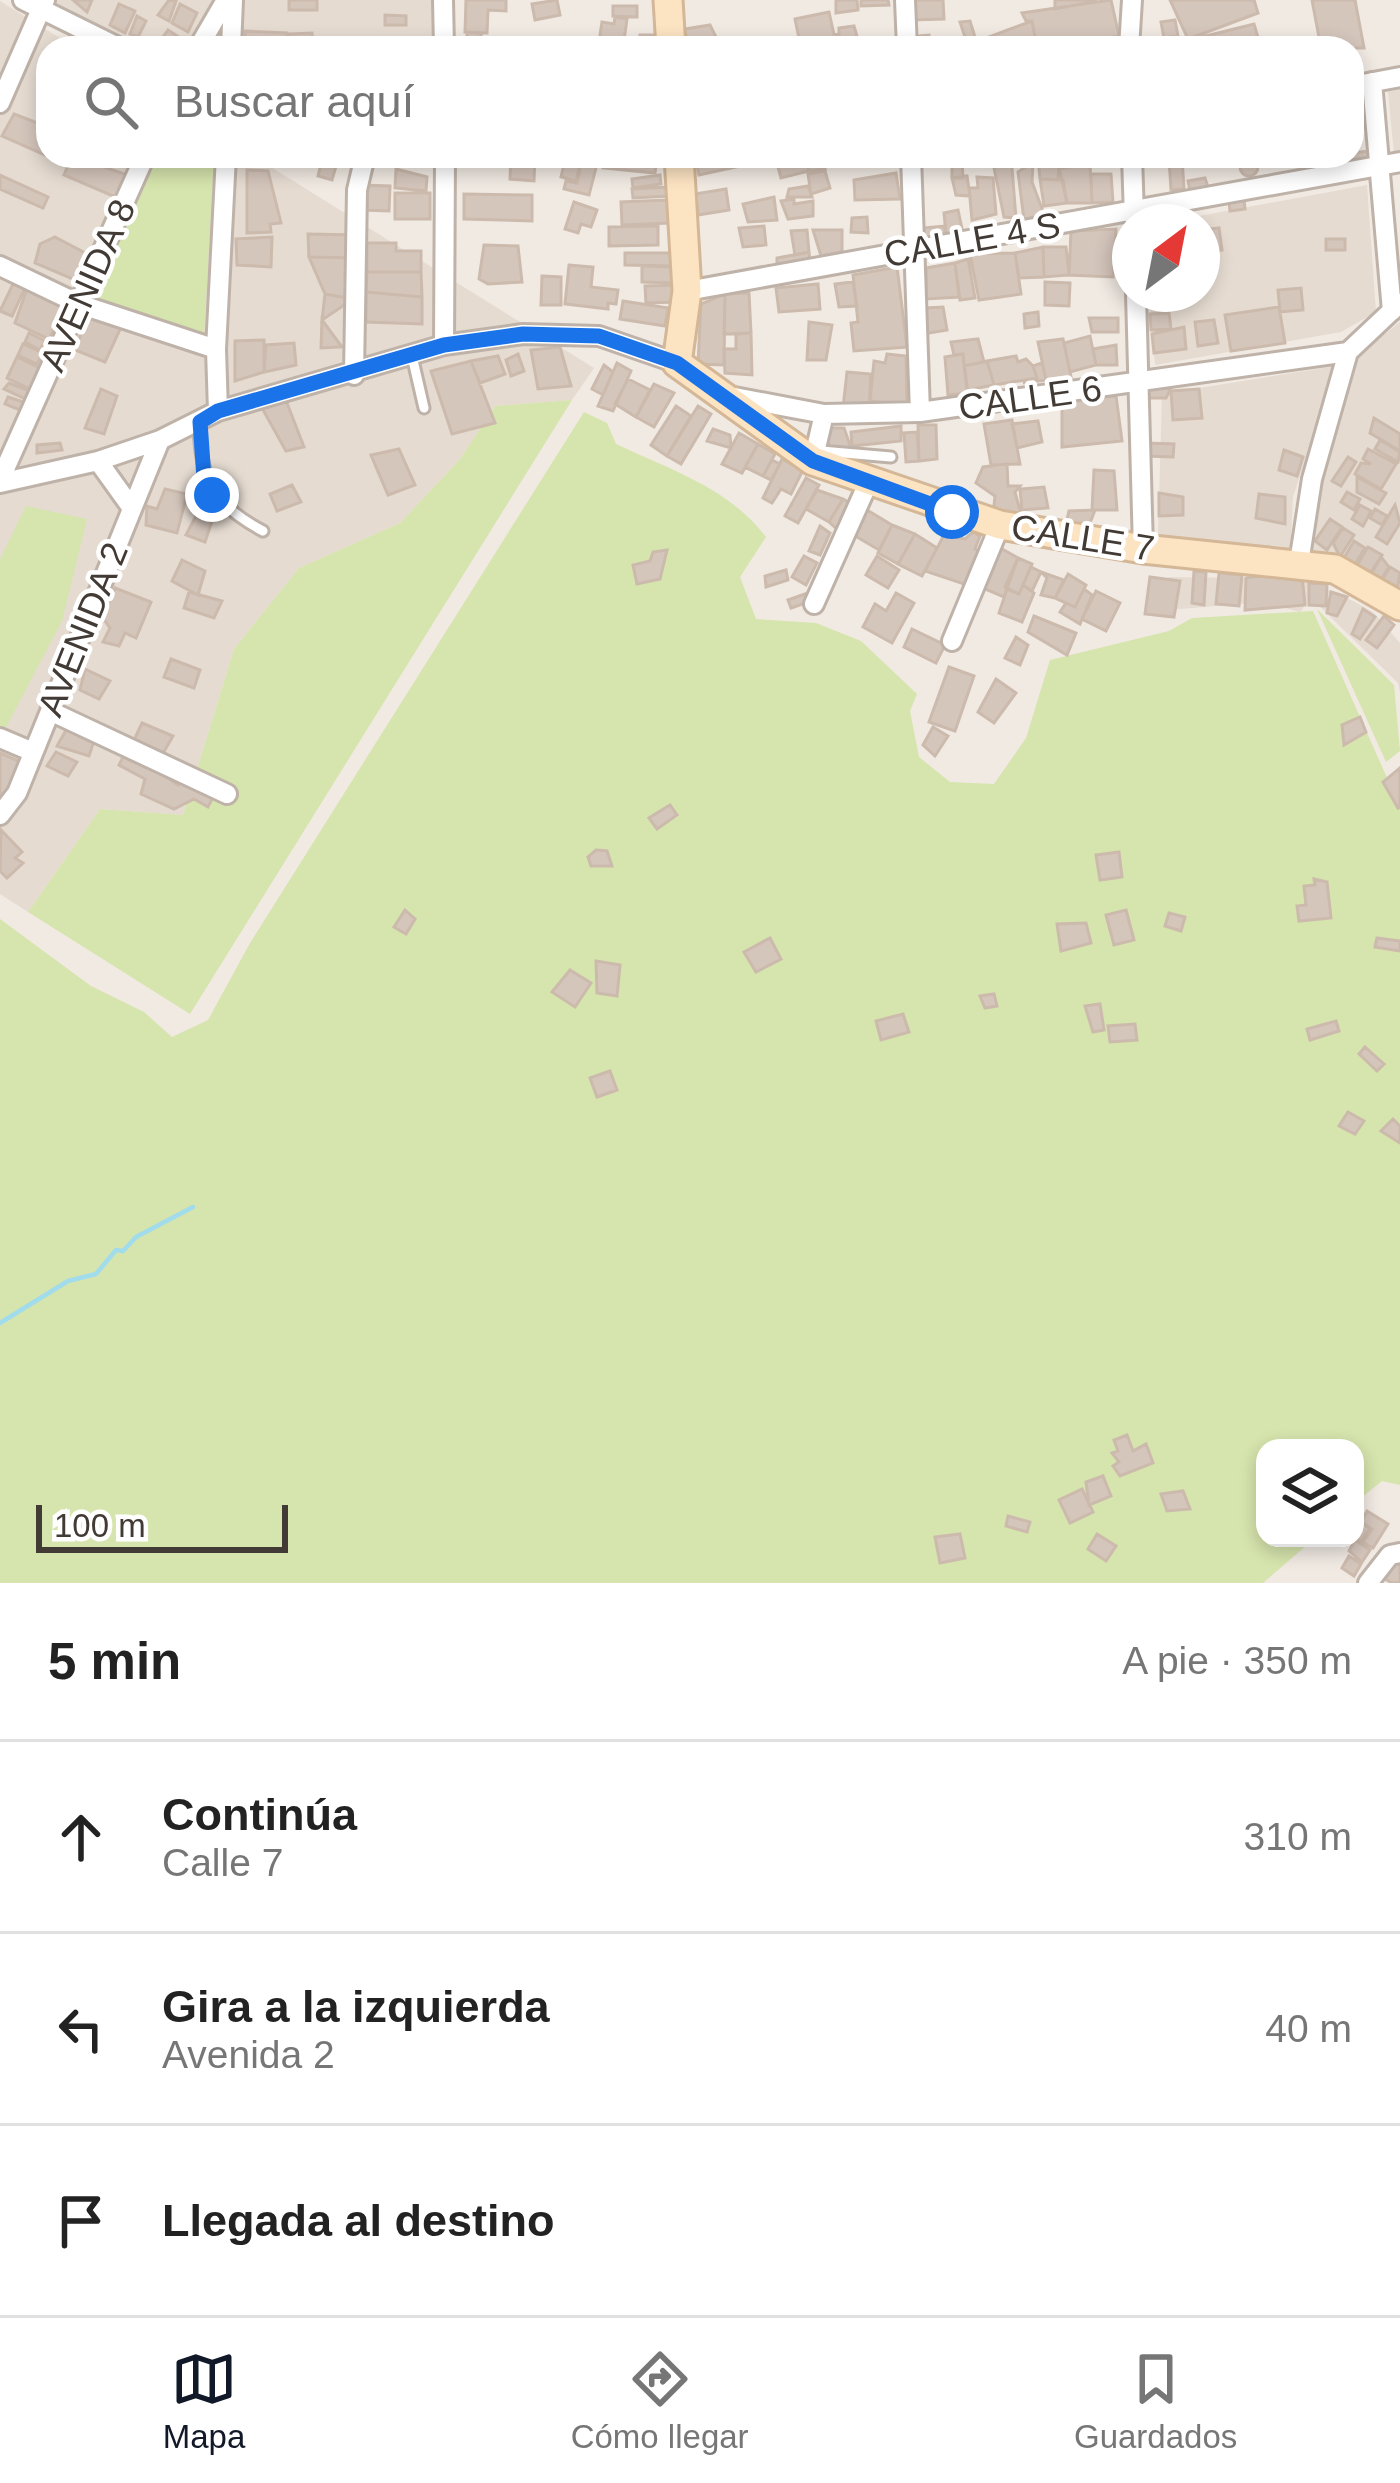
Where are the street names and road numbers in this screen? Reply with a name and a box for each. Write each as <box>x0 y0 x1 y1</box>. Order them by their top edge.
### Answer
street label: AVENIDA 8 <box>31 193 143 377</box>
street label: CALLE 4 S <box>881 204 1063 275</box>
street label: CALLE 6 <box>956 367 1104 428</box>
street label: CALLE 7 <box>1009 506 1157 569</box>
street label: AVENIDA 2 <box>29 536 136 722</box>

